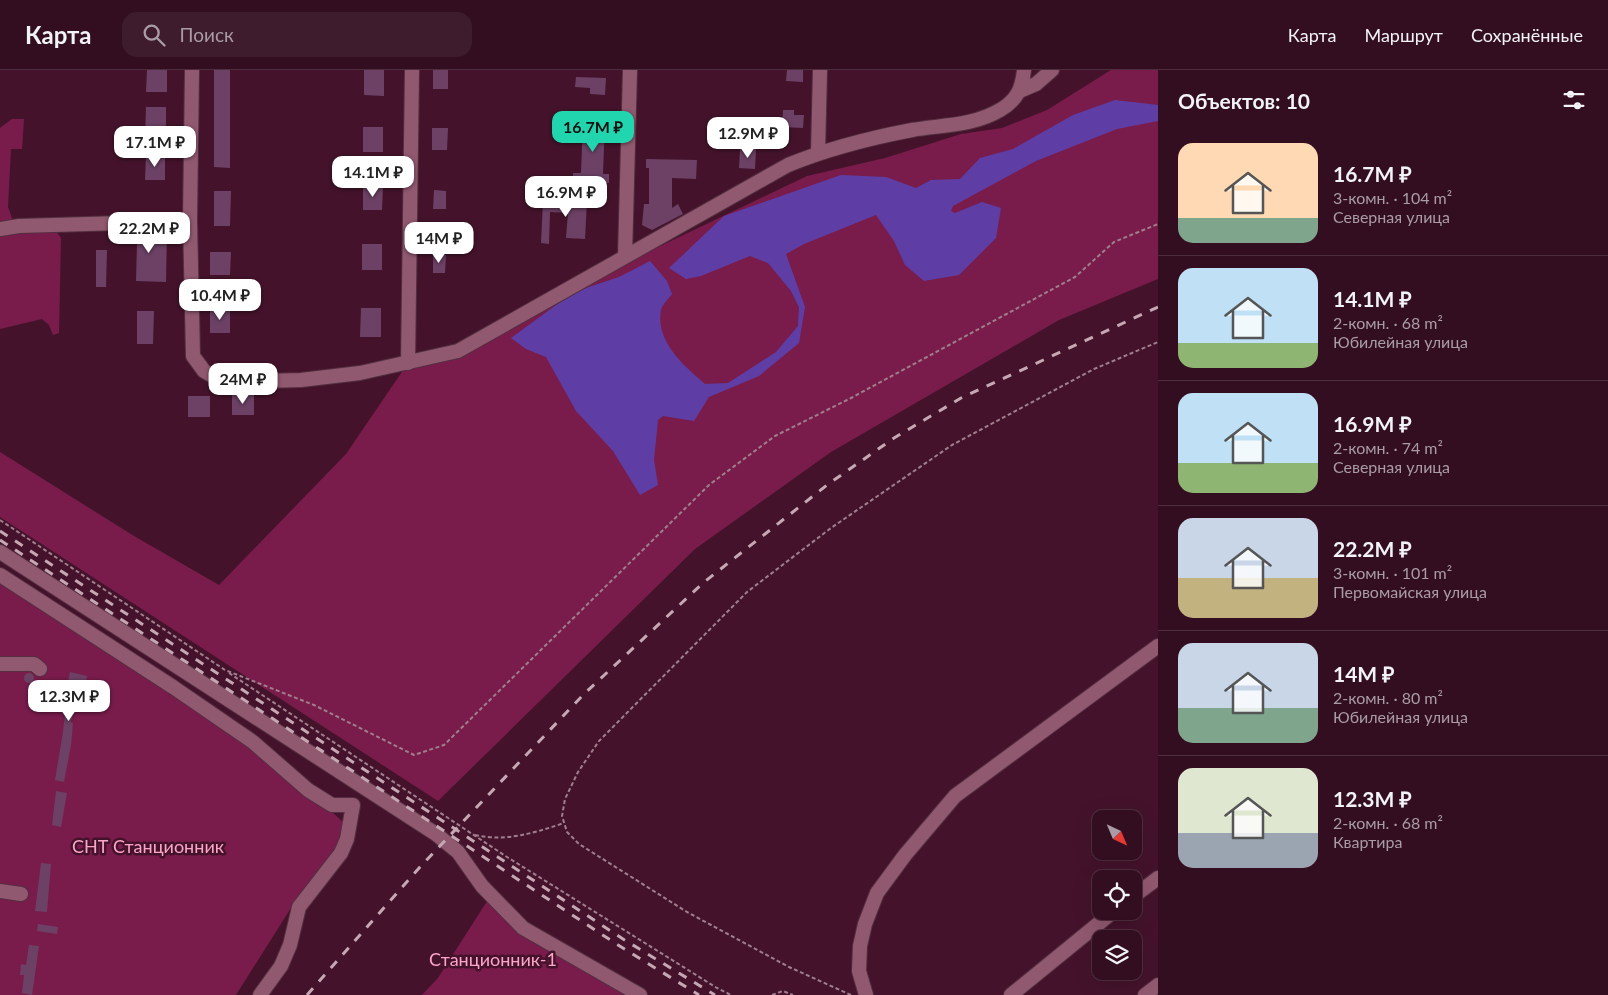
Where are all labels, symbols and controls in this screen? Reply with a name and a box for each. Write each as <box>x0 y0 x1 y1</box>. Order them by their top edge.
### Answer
search box <box>122 12 472 57</box>
text: Карта <box>25 20 92 49</box>
icon: search <box>140 21 168 49</box>
text: Поиск <box>180 23 234 46</box>
text: Карта <box>1288 24 1336 46</box>
text: Маршрут <box>1364 24 1443 46</box>
text: Сохранённые <box>1471 24 1583 46</box>
icon: filters <box>1560 86 1588 114</box>
text: Объектов: 10 <box>1178 88 1310 113</box>
pin: 16.7M ₽ <box>547 111 639 153</box>
pin: 12.9M ₽ <box>702 116 794 159</box>
text: 16.7M ₽ <box>563 117 623 136</box>
text: 12.9M ₽ <box>718 123 778 142</box>
pin: 17.1M ₽ <box>109 126 201 168</box>
text: 17.1M ₽ <box>125 132 185 151</box>
pin: 14.1M ₽ <box>327 156 419 198</box>
text: 16.7M ₽ <box>1333 161 1412 186</box>
text: 14.1M ₽ <box>343 162 403 181</box>
icon: home <box>1218 163 1278 223</box>
pin: 16.9M ₽ <box>520 176 612 218</box>
text: 16.9M ₽ <box>536 182 596 201</box>
text: 3-комн. · 104 m² <box>1333 188 1452 207</box>
text: Северная улица <box>1333 207 1450 226</box>
pin: 22.2M ₽ <box>103 212 195 254</box>
text: 22.2M ₽ <box>119 218 179 237</box>
pin: 14M ₽ <box>404 222 474 264</box>
text: 14M ₽ <box>416 228 462 247</box>
pin: 10.4M ₽ <box>174 278 266 321</box>
text: 10.4M ₽ <box>190 285 250 304</box>
text: 14.1M ₽ <box>1333 286 1412 311</box>
icon: home <box>1218 288 1278 348</box>
text: 2-комн. · 68 m² <box>1333 313 1443 332</box>
text: Юбилейная улица <box>1333 332 1468 351</box>
pin: 24M ₽ <box>208 362 278 405</box>
text: 24M ₽ <box>220 369 266 388</box>
text: 16.9M ₽ <box>1333 411 1412 436</box>
icon: home <box>1218 413 1278 473</box>
text: 2-комн. · 74 m² <box>1333 438 1443 457</box>
text: Северная улица <box>1333 457 1450 476</box>
text: 22.2M ₽ <box>1333 536 1412 561</box>
icon: home <box>1218 538 1278 598</box>
text: 3-комн. · 101 m² <box>1333 563 1452 582</box>
text: Первомайская улица <box>1333 582 1487 601</box>
text: 14M ₽ <box>1333 661 1395 686</box>
icon: home <box>1218 663 1278 723</box>
pin: 12.3M ₽ <box>23 680 115 722</box>
text: 12.3M ₽ <box>39 686 99 705</box>
text: 2-комн. · 80 m² <box>1333 688 1443 707</box>
text: Юбилейная улица <box>1333 707 1468 726</box>
text: 12.3M ₽ <box>1333 786 1412 811</box>
icon: home <box>1218 788 1278 848</box>
north arrow <box>1092 810 1142 860</box>
map controls <box>1092 810 1142 980</box>
text: 2-комн. · 68 m² <box>1333 813 1443 832</box>
text: Квартира <box>1333 832 1402 851</box>
park label: СНТ Станционник <box>72 835 225 857</box>
button: locate <box>1092 870 1142 920</box>
button: layers <box>1092 930 1142 980</box>
park label: Станционник-1 <box>429 948 557 970</box>

